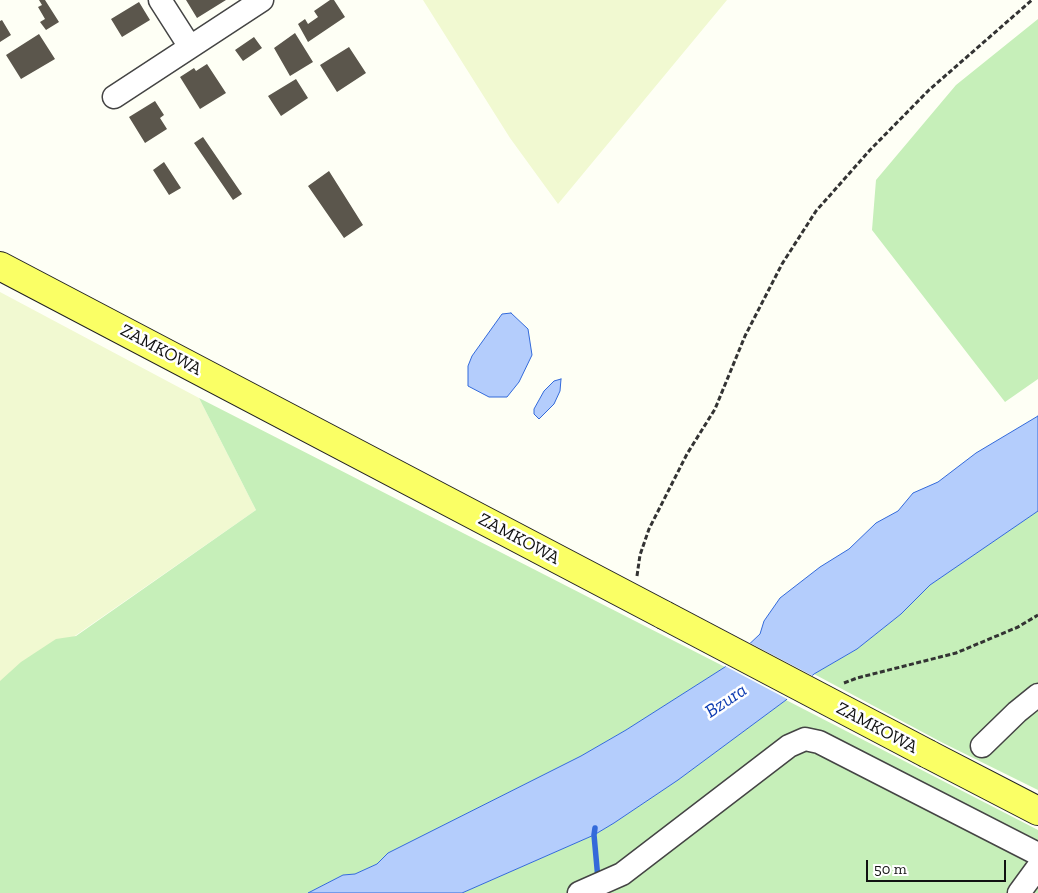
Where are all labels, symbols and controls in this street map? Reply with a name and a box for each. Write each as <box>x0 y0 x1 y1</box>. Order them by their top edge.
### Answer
street label: ZAMKOWA <box>117 320 205 380</box>
street label: ZAMKOWA <box>475 509 563 569</box>
water label: Bzura <box>701 679 751 723</box>
street label: ZAMKOWA <box>833 698 921 758</box>
scale bar <box>868 850 1008 882</box>
text: 50 m <box>874 860 907 878</box>

